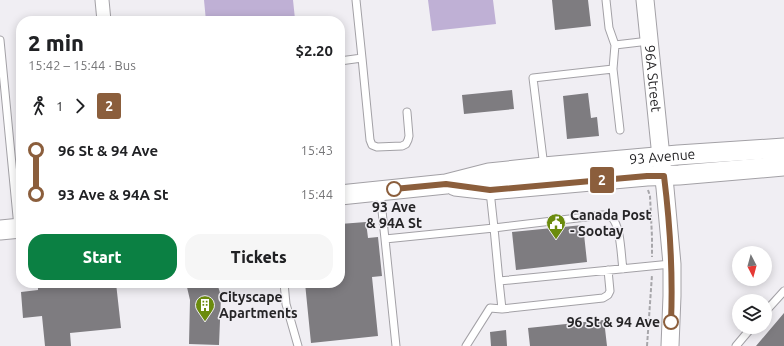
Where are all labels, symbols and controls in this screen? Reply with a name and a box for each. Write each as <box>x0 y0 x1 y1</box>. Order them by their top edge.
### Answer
text: 2 min <box>28 30 84 55</box>
text: $2.20 <box>295 42 333 59</box>
street label: 96A Street <box>642 44 664 113</box>
text: 15:42 – 15:44 · Bus <box>28 58 136 72</box>
icon: walk <box>28 95 50 117</box>
icon: forward <box>69 95 91 117</box>
text: 2 <box>105 98 113 114</box>
text: 1 <box>56 99 63 113</box>
text: 96 St & 94 Ave <box>58 142 158 159</box>
text: 15:43 <box>300 143 333 157</box>
street label: 93 Avenue <box>629 146 696 167</box>
line badge: 2 <box>589 167 615 193</box>
text: 2 <box>598 172 606 188</box>
marker: 93 Ave & 94A St <box>386 181 402 197</box>
text: 93 Ave & 94A St <box>58 186 169 203</box>
text: 15:44 <box>300 187 333 201</box>
place label: 93 Ave & 94A St <box>366 199 422 231</box>
place label: Canada Post - Sootay <box>570 207 652 239</box>
public building icon: Canada Post - Sootay <box>545 212 567 240</box>
button: Start <box>28 234 177 280</box>
button: Tickets <box>185 234 333 280</box>
north arrow <box>732 246 772 286</box>
map controls <box>732 246 772 334</box>
place label: Cityscape Apartments <box>219 289 298 321</box>
building icon: Cityscape Apartments <box>194 294 216 322</box>
button: layers <box>732 294 772 334</box>
place label: 96 St & 94 Ave <box>567 314 660 330</box>
marker: 96 St & 94 Ave <box>663 314 679 330</box>

